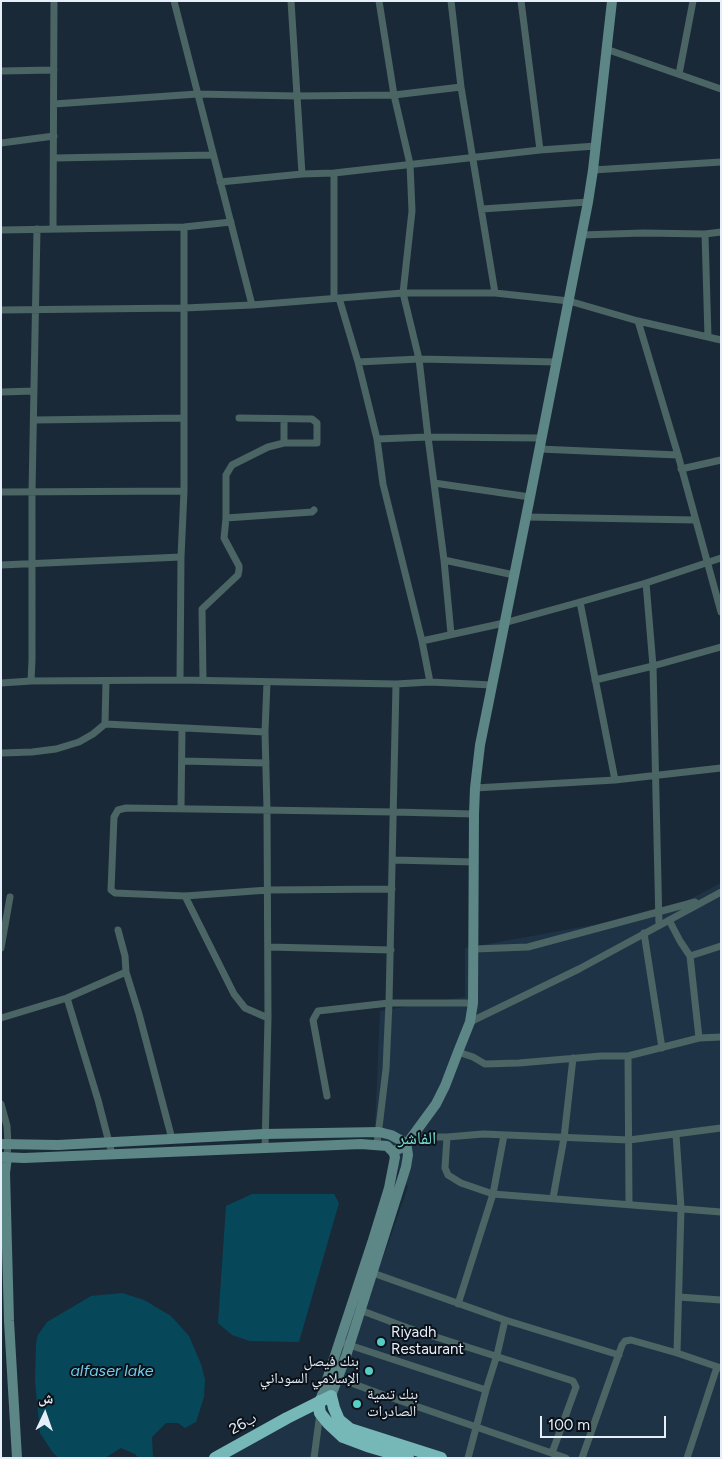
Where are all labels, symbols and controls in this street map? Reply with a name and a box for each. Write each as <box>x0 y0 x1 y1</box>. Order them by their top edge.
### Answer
district label: الفاشر <box>398 1128 436 1150</box>
place label: Riyadh Restaurant <box>391 1324 464 1359</box>
marker: Riyadh Restaurant <box>375 1336 387 1348</box>
place label: بنك فيصل الإسلامي السوداني <box>260 1353 359 1388</box>
water label: alfaser lake <box>70 1361 154 1381</box>
marker: بنك فيصل الإسلامي السوداني <box>363 1365 375 1377</box>
place label: بنك تنمية الصادرات <box>367 1386 418 1421</box>
north arrow <box>20 1389 70 1439</box>
text: ش <box>38 1390 54 1407</box>
marker: بنك تنمية الصادرات <box>351 1398 363 1410</box>
scale bar <box>542 1406 668 1438</box>
street label: 26ب <box>226 1409 260 1439</box>
text: 100 m <box>548 1416 590 1434</box>

